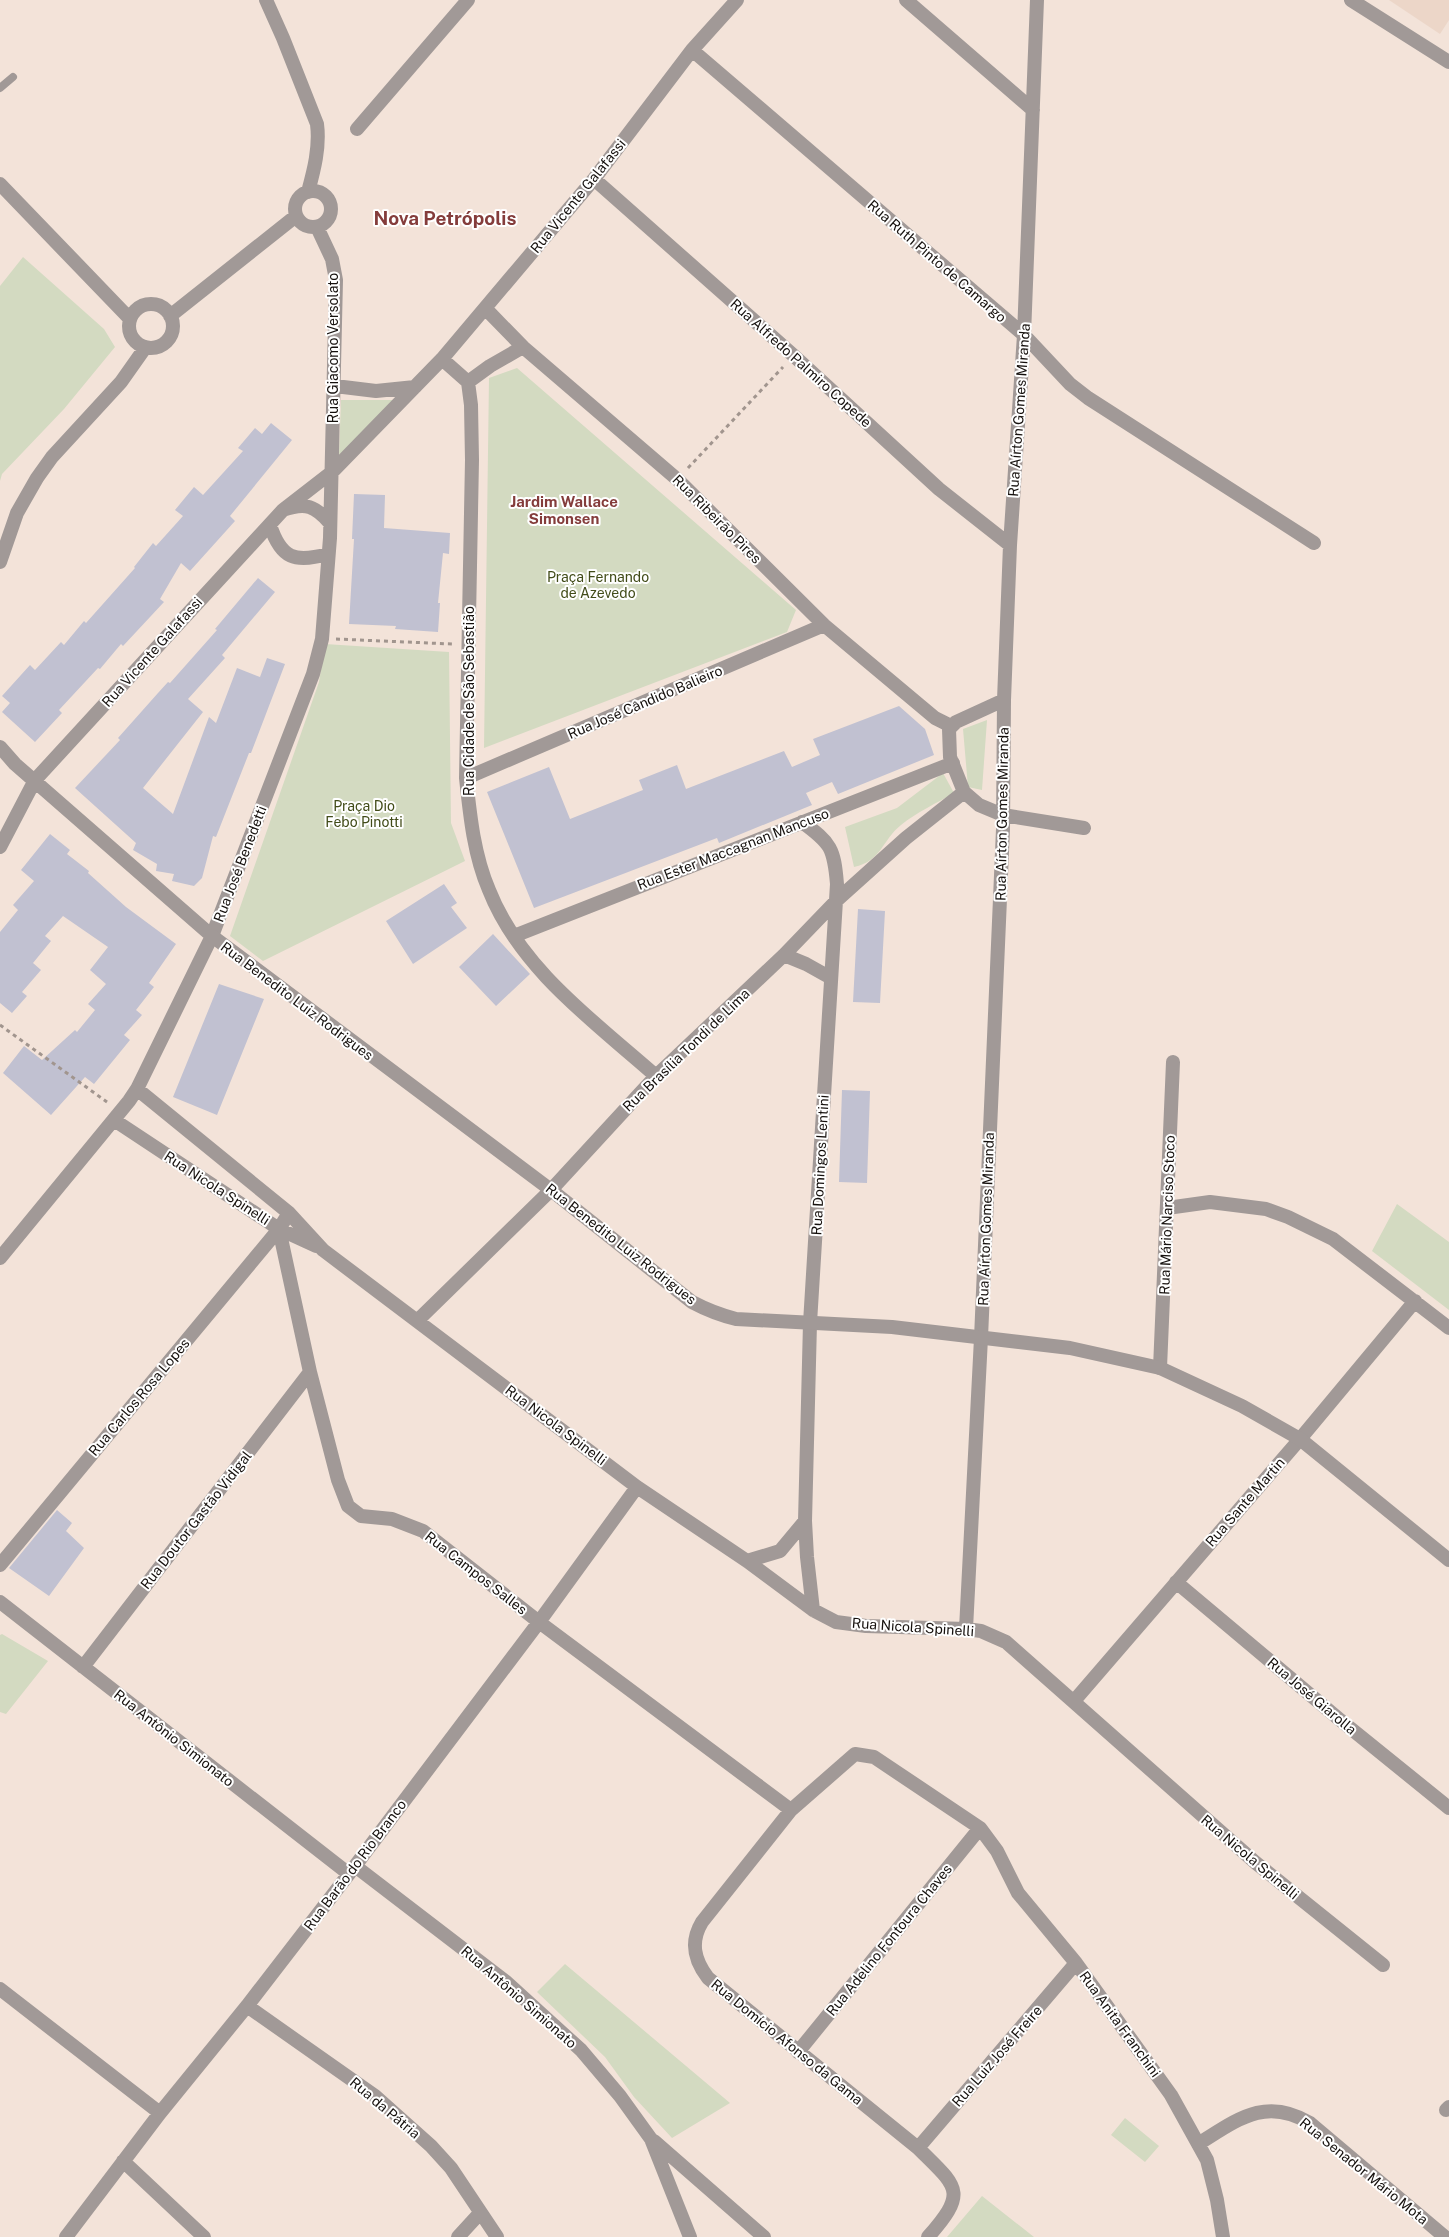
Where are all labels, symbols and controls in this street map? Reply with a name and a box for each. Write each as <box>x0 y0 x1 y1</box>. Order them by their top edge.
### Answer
street label: Rua Vicente Galafassi <box>527 136 629 256</box>
street label: Rua Ruth Pinto de Camargo <box>865 197 1009 325</box>
district label: Nova Petrópolis <box>374 207 516 229</box>
street label: Rua Giacomo Versolato <box>325 273 341 423</box>
street label: Rua Alfredo Palmiro Copede <box>727 296 875 431</box>
street label: Rua Aírton Gomes Miranda <box>1005 323 1033 497</box>
street label: Rua Ribeirão Pires <box>669 471 765 567</box>
district label: Jardim Wallace Simonsen <box>510 493 618 527</box>
park label: Praça Fernando de Azevedo <box>547 569 649 601</box>
street label: Rua Vicente Galafassi <box>99 594 205 710</box>
street label: Rua Cidade de São Sebastião <box>461 606 477 796</box>
street label: Rua José Cândido Balieiro <box>565 662 725 742</box>
street label: Rua Aírton Gomes Miranda <box>992 727 1012 901</box>
park label: Praça Dio Febo Pinotti <box>325 798 403 830</box>
street label: Rua José Benedetti <box>210 804 270 924</box>
street label: Rua Ester Maccagnan Mancuso <box>635 805 831 893</box>
street label: Rua Benedito Luiz Rodrigues <box>218 939 376 1063</box>
street label: Rua Brasília Tondi de Lima <box>619 985 753 1115</box>
street label: Rua Domingos Lentini <box>808 1094 832 1236</box>
street label: Rua Aírton Gomes Miranda <box>975 1132 997 1306</box>
street label: Rua Mário Narciso Stoco <box>1156 1135 1178 1295</box>
street label: Rua Nicola Spinelli <box>161 1148 273 1228</box>
street label: Rua Benedito Luiz Rodrigues <box>543 1180 699 1308</box>
street label: Rua Carlos Rosa Lopes <box>85 1335 193 1459</box>
street label: Rua Nicola Spinelli <box>502 1382 610 1468</box>
street label: Rua Doutor Gastão Vidigal <box>137 1448 255 1592</box>
street label: Rua Sante Martin <box>1202 1454 1288 1550</box>
street label: Rua Campos Salles <box>422 1528 530 1618</box>
street label: Rua Nicola Spinelli <box>851 1615 975 1639</box>
street label: Rua José Giarolla <box>1264 1654 1360 1738</box>
street label: Rua Antônio Simionato <box>111 1686 237 1790</box>
street label: Rua Barão do Rio Branco <box>301 1797 409 1933</box>
street label: Rua Nicola Spinelli <box>1198 1812 1302 1902</box>
street label: Rua Adelino Fontoura Chaves <box>823 1861 955 2019</box>
street label: Rua Antônio Simionato <box>458 1943 580 2051</box>
street label: Rua Anita Franchini <box>1076 1968 1164 2080</box>
street label: Rua Domício Afonso da Gama <box>708 1976 866 2108</box>
street label: Rua Luiz José Freire <box>949 2002 1045 2110</box>
street label: Rua da Pátria <box>347 2074 423 2142</box>
street label: Rua Senador Mário Mota <box>1297 2114 1431 2228</box>

